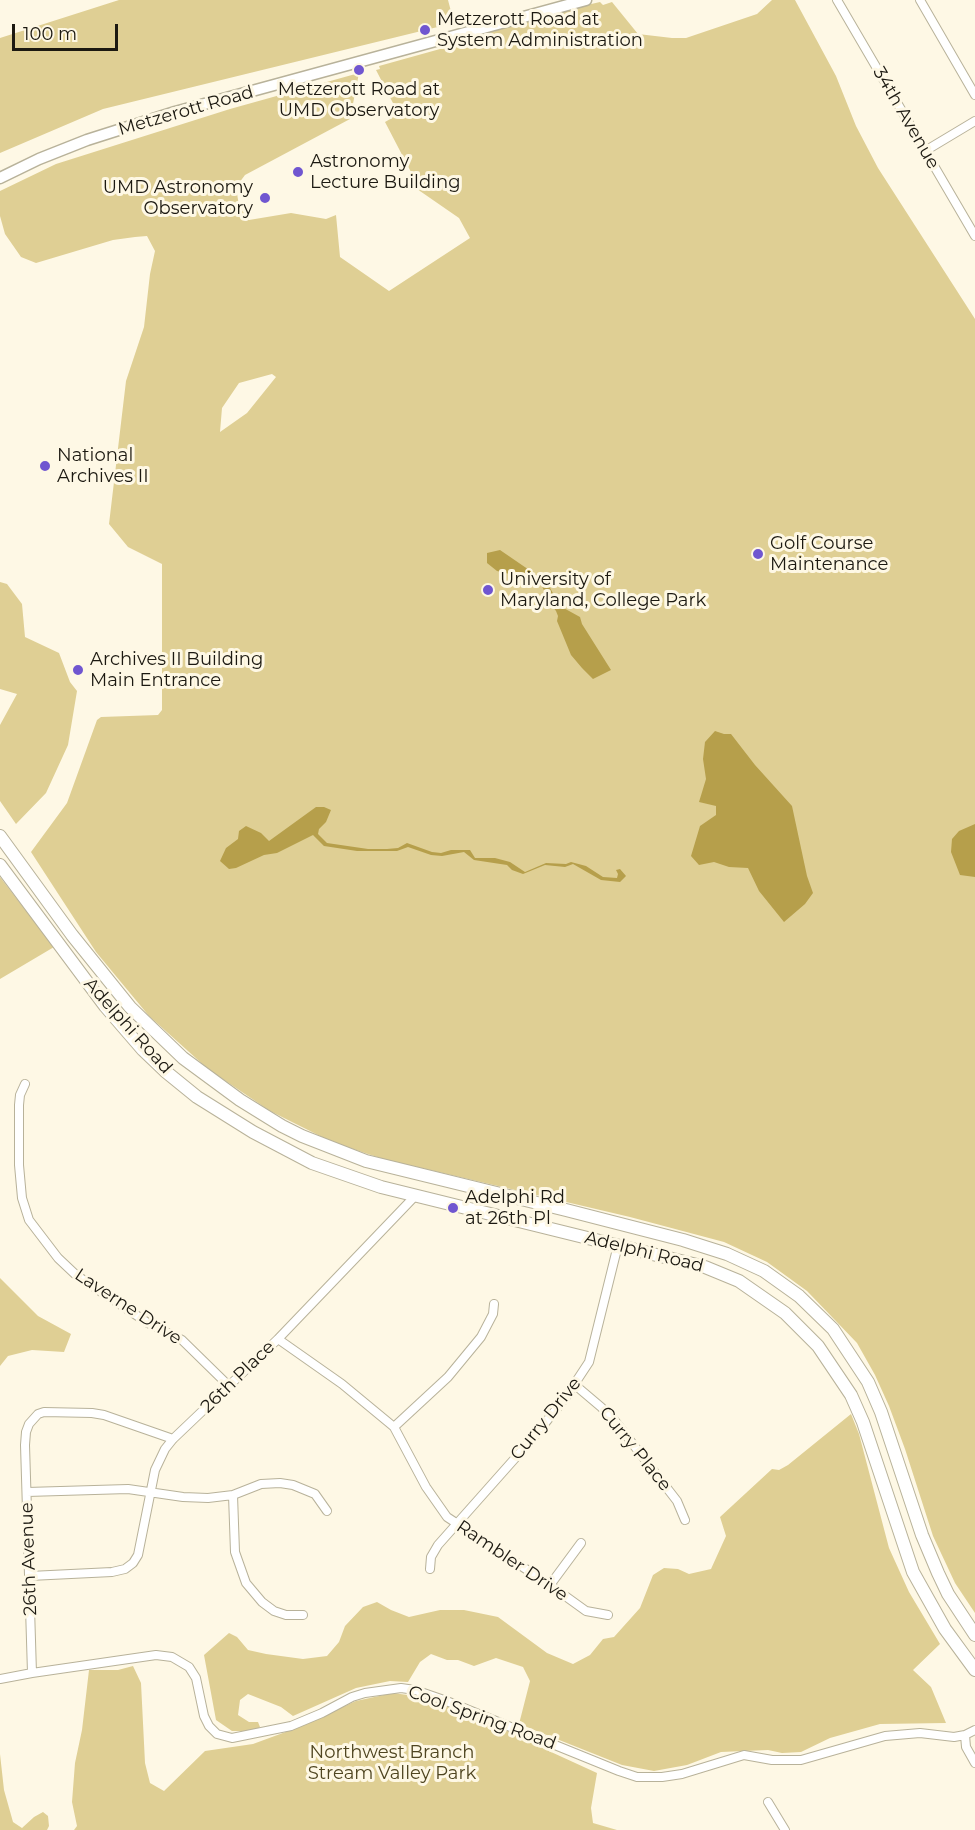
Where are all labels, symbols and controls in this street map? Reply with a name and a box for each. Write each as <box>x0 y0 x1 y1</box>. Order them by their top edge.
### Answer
place label: Metzerott Road at System Administration <box>437 9 643 52</box>
scale bar <box>15 12 122 50</box>
text: 100 m <box>23 23 77 45</box>
marker: Metzerott Road at System Administration <box>418 23 432 37</box>
marker: Metzerott Road at UMD Observatory <box>352 63 366 77</box>
street label: 34th Avenue <box>868 63 944 173</box>
place label: Metzerott Road at UMD Observatory <box>278 79 440 122</box>
street label: Metzerott Road <box>116 81 256 141</box>
place label: Astronomy Lecture Building <box>310 151 460 194</box>
marker: Astronomy Lecture Building <box>291 165 305 179</box>
place label: UMD Astronomy Observatory <box>103 177 253 219</box>
marker: UMD Astronomy Observatory <box>258 191 272 205</box>
place label: National Archives II <box>57 445 149 488</box>
marker: National Archives II <box>38 459 52 473</box>
place label: Golf Course Maintenance <box>770 533 888 576</box>
marker: Golf Course Maintenance <box>751 547 765 561</box>
place label: University of Maryland, College Park <box>500 569 706 612</box>
marker: University of Maryland, College Park <box>481 583 495 597</box>
place label: Archives II Building Main Entrance <box>90 649 263 692</box>
marker: Archives II Building Main Entrance <box>71 663 85 677</box>
street label: Adelphi Road <box>79 974 177 1078</box>
place label: Adelphi Rd at 26th Pl <box>465 1187 565 1230</box>
marker: Adelphi Rd at 26th Pl <box>446 1201 460 1215</box>
street label: Adelphi Road <box>582 1227 706 1277</box>
street label: Laverne Drive <box>70 1264 186 1350</box>
street label: 26th Place <box>196 1336 280 1418</box>
street label: Curry Drive <box>506 1373 586 1465</box>
street label: Curry Place <box>594 1402 676 1496</box>
street label: 26th Avenue <box>16 1502 42 1616</box>
street label: Rambler Drive <box>452 1516 572 1606</box>
street label: Cool Spring Road <box>405 1681 559 1755</box>
park label: Northwest Branch Stream Valley Park <box>308 1742 476 1784</box>

